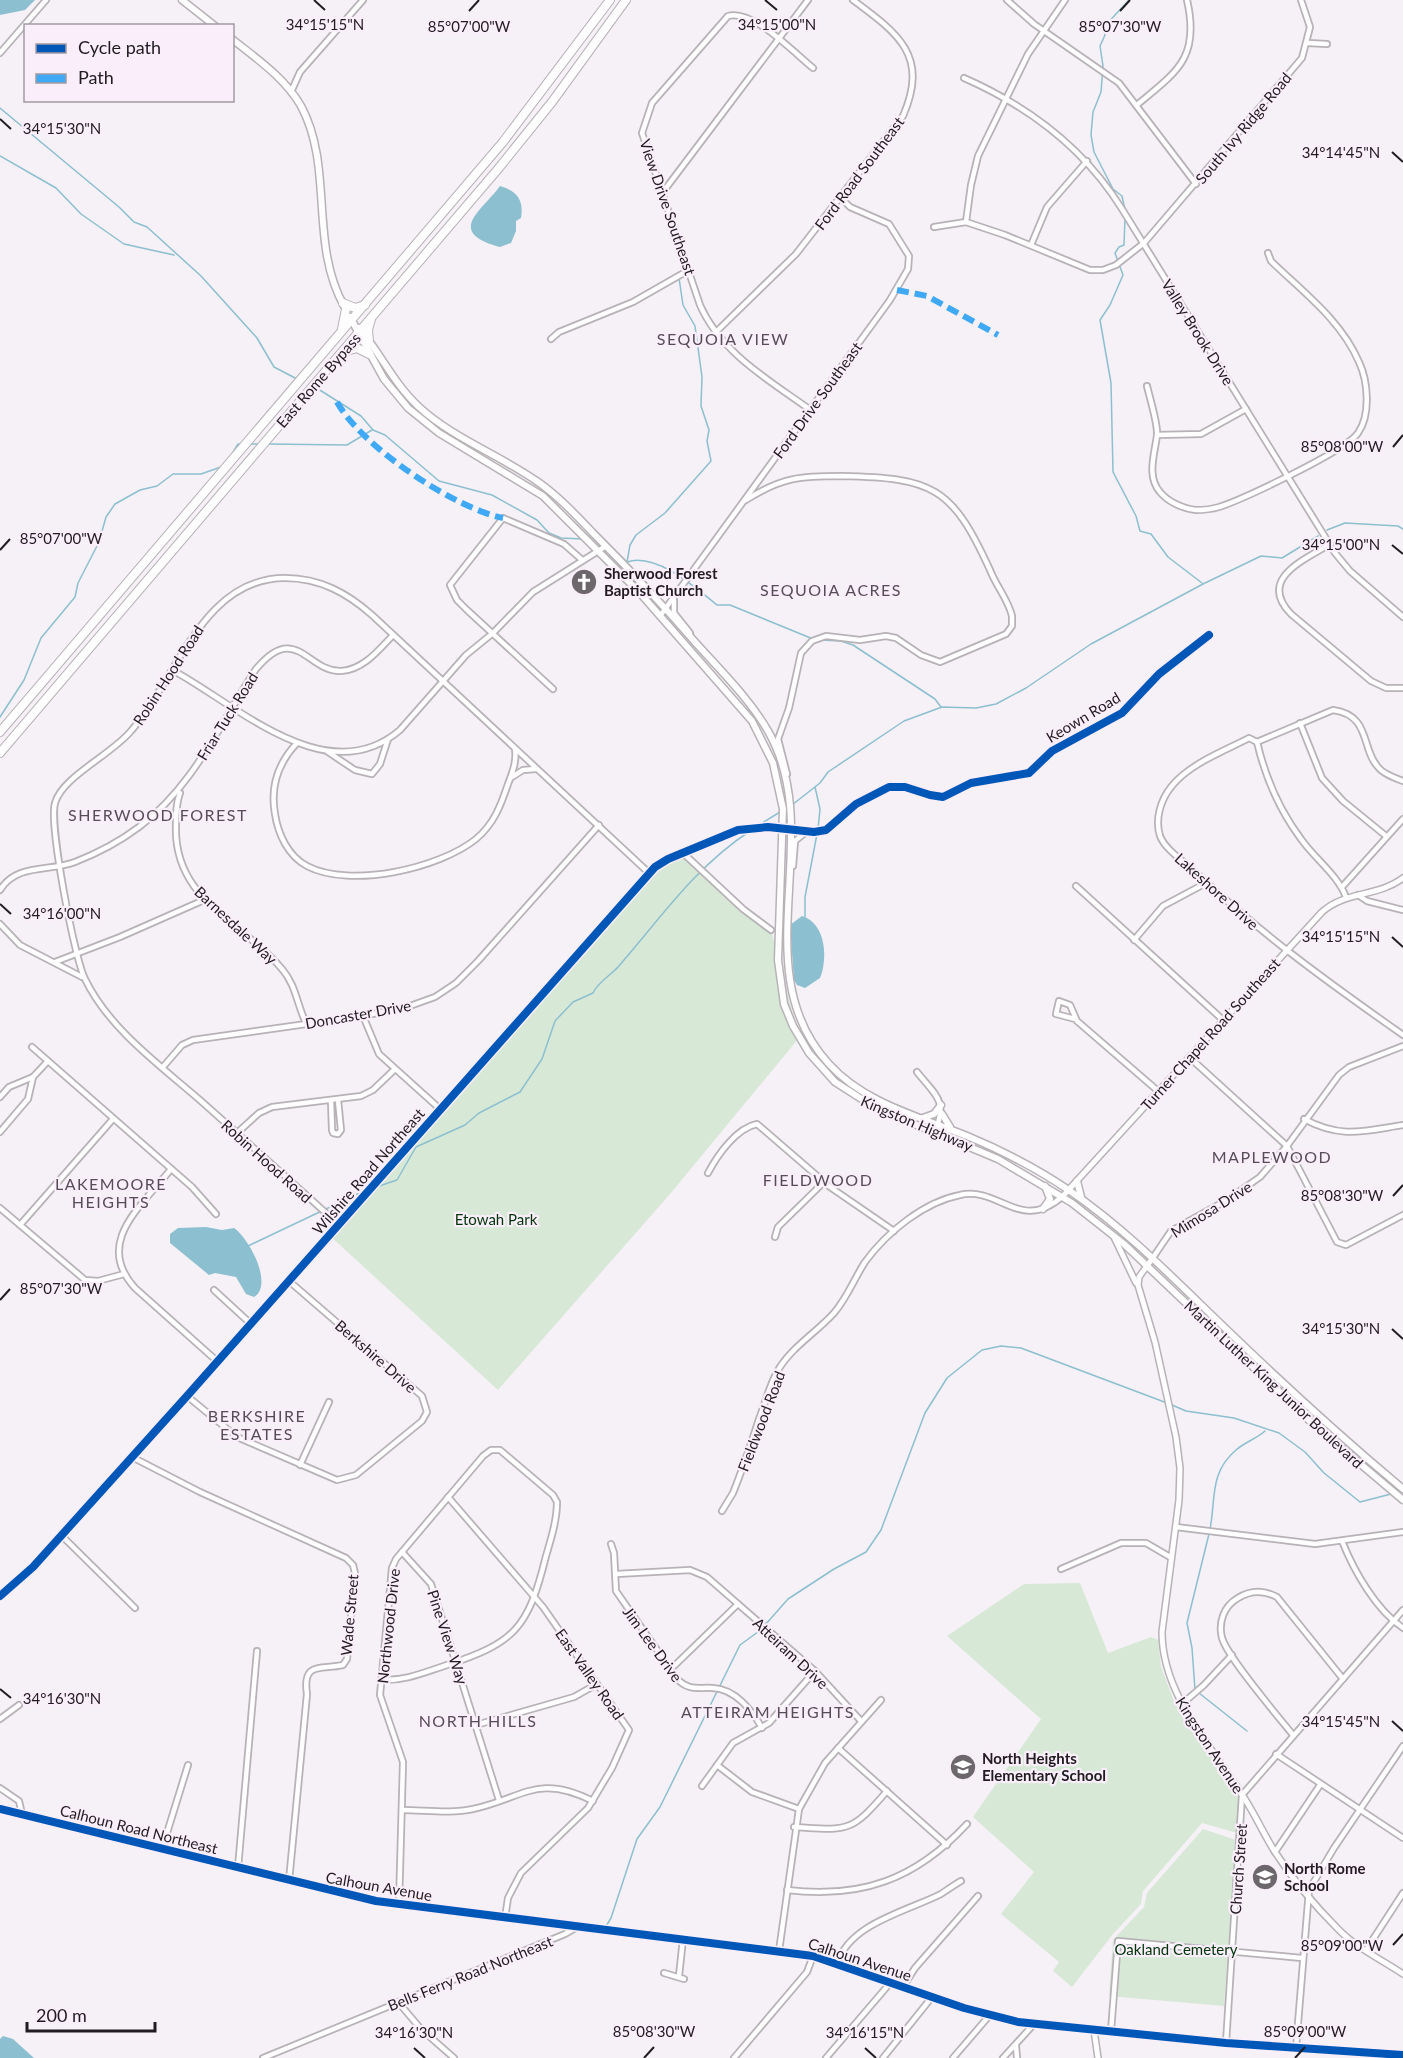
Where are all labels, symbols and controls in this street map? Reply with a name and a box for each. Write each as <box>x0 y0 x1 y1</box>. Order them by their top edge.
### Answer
text: 34°15'15"N <box>286 15 364 33</box>
text: 34°15'00"N <box>738 15 816 33</box>
text: 85°07'00"W <box>428 17 511 35</box>
text: 85°07'30"W <box>1079 17 1162 35</box>
legend <box>24 24 234 102</box>
text: Cycle path <box>78 36 161 58</box>
text: Path <box>78 66 114 88</box>
street label: South Ivy Ridge Road <box>1191 69 1295 187</box>
street label: Ford Road Southeast <box>811 112 908 233</box>
text: 34°15'30"N <box>23 119 101 137</box>
street label: View Drive Southeast <box>636 137 700 278</box>
text: 34°14'45"N <box>1302 143 1380 161</box>
street label: Valley Brook Drive <box>1158 276 1238 388</box>
street label: East Rome Bypass <box>272 329 364 431</box>
district label: SEQUOIA VIEW <box>657 329 789 348</box>
street label: Ford Drive Southeast <box>769 338 866 462</box>
text: 85°08'00"W <box>1301 437 1384 455</box>
text: 85°07'00"W <box>20 529 103 547</box>
text: 34°15'00"N <box>1302 535 1380 553</box>
place label: Sherwood Forest Baptist Church <box>604 564 718 599</box>
church icon: Sherwood Forest Baptist Church <box>569 567 599 597</box>
district label: SEQUOIA ACRES <box>760 580 902 599</box>
street label: Robin Hood Road <box>129 622 207 728</box>
street label: Friar Tuck Road <box>193 669 261 763</box>
street label: Keown Road <box>1043 688 1123 746</box>
district label: SHERWOOD FOREST <box>68 805 248 824</box>
street label: Lakeshore Drive <box>1171 849 1263 933</box>
street label: Barnesdale Way <box>191 882 281 968</box>
text: 34°16'00"N <box>23 904 101 922</box>
text: 34°15'15"N <box>1302 927 1380 945</box>
street label: Turner Chapel Road Southeast <box>1137 954 1284 1114</box>
street label: Doncaster Drive <box>304 996 412 1032</box>
street label: Kingston Highway <box>858 1091 976 1155</box>
street label: Wilshire Road Northeast <box>308 1104 428 1238</box>
street label: Robin Hood Road <box>218 1116 316 1206</box>
district label: MAPLEWOOD <box>1212 1147 1332 1166</box>
district label: FIELDWOOD <box>763 1170 873 1189</box>
district label: LAKEMOORE HEIGHTS <box>55 1174 167 1211</box>
street label: Mimosa Drive <box>1167 1177 1255 1241</box>
text: 85°08'30"W <box>1301 1186 1384 1204</box>
park label: Etowah Park <box>455 1210 538 1228</box>
text: 85°07'30"W <box>20 1279 103 1297</box>
street label: Martin Luther King Junior Boulevard <box>1181 1296 1367 1472</box>
street label: Berkshire Drive <box>332 1316 420 1396</box>
text: 34°15'30"N <box>1302 1319 1380 1337</box>
street label: Fieldwood Road <box>734 1368 788 1474</box>
district label: BERKSHIRE ESTATES <box>208 1406 306 1443</box>
street label: Northwood Drive <box>373 1568 403 1684</box>
street label: Wade Street <box>336 1573 362 1657</box>
street label: Pine View Way <box>424 1587 472 1687</box>
street label: Jim Lee Drive <box>620 1603 686 1685</box>
street label: Atteiram Drive <box>750 1614 832 1692</box>
street label: East Valley Road <box>552 1625 628 1723</box>
text: 34°16'30"N <box>23 1689 101 1707</box>
street label: Kingston Avenue <box>1172 1693 1248 1797</box>
district label: ATTEIRAM HEIGHTS <box>681 1702 855 1721</box>
district label: NORTH HILLS <box>419 1711 537 1730</box>
text: 34°15'45"N <box>1302 1712 1380 1730</box>
place label: North Heights Elementary School <box>982 1749 1106 1784</box>
school or university icon: North Heights Elementary School <box>948 1752 978 1782</box>
street label: Calhoun Road Northeast <box>58 1801 220 1857</box>
street label: Church Street <box>1226 1822 1250 1915</box>
place label: North Rome School <box>1284 1859 1366 1894</box>
school or university icon: North Rome School <box>1250 1862 1280 1892</box>
street label: Calhoun Avenue <box>324 1868 434 1904</box>
street label: Bells Ferry Road Northeast <box>385 1931 556 2014</box>
street label: Calhoun Avenue <box>806 1934 914 1984</box>
text: 85°09'00"W <box>1301 1936 1384 1954</box>
park label: Oakland Cemetery <box>1115 1940 1238 1958</box>
scale bar <box>27 1995 154 2033</box>
text: 200 m <box>36 2004 87 2026</box>
text: 85°08'30"W <box>613 2022 696 2040</box>
text: 85°09'00"W <box>1264 2022 1347 2040</box>
text: 34°16'30"N <box>375 2023 453 2041</box>
text: 34°16'15"N <box>826 2023 904 2041</box>

